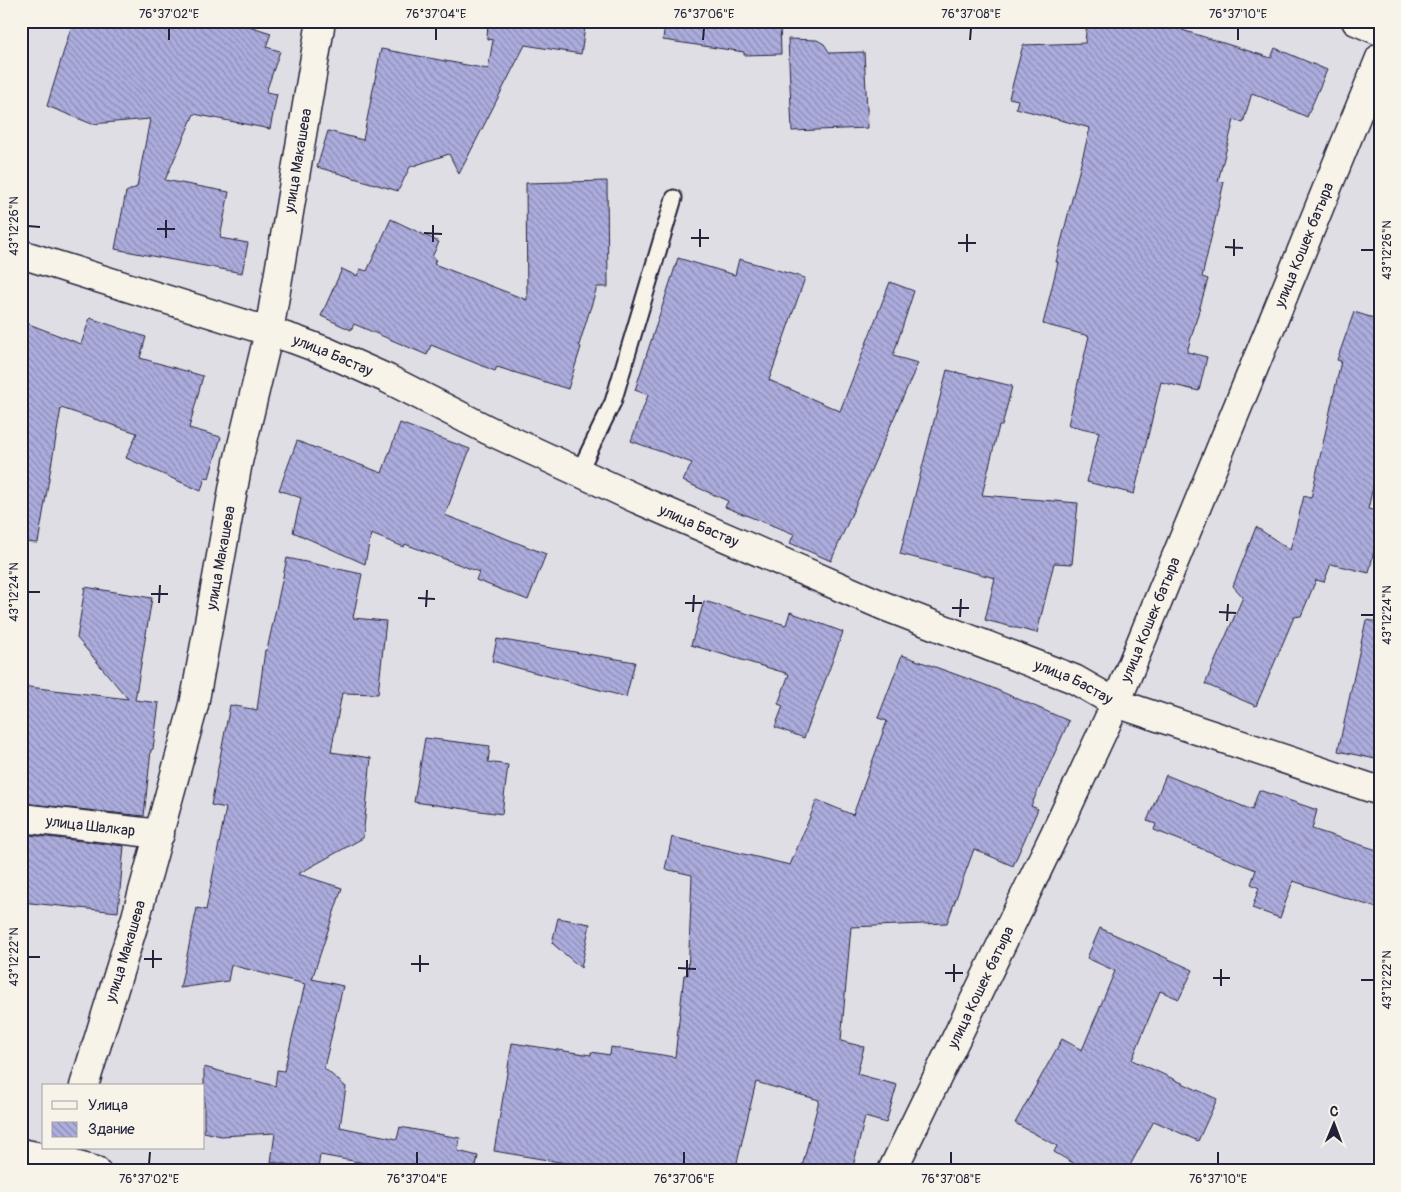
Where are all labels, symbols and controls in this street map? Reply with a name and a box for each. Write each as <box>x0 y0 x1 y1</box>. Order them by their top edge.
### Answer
text: 76°37'02"E <box>139 7 199 22</box>
text: 76°37'04"E <box>406 7 466 22</box>
text: 76°37'06"E <box>674 7 734 22</box>
text: 76°37'08"E <box>941 7 1001 22</box>
text: 76°37'10"E <box>1209 7 1267 22</box>
street label: улица Макашева <box>280 107 316 215</box>
street label: улица Кошек батыра <box>1270 180 1338 311</box>
text: 43°12'26"N <box>7 196 22 256</box>
text: 43°12'26"N <box>1380 220 1395 280</box>
street label: улица Бастау <box>289 330 376 381</box>
street label: улица Бастау <box>655 500 742 552</box>
street label: улица Макашева <box>202 504 240 613</box>
street label: улица Кошек батыра <box>1116 555 1185 686</box>
text: 43°12'24"N <box>7 562 22 622</box>
text: 43°12'24"N <box>1380 585 1395 645</box>
street label: улица Бастау <box>1031 655 1116 709</box>
street label: улица Шалкар <box>44 812 136 841</box>
street label: улица Макашева <box>101 898 150 1006</box>
street label: улица Кошек батыра <box>943 923 1019 1053</box>
text: 43°12'22"N <box>7 927 22 987</box>
text: 43°12'22"N <box>1380 950 1395 1010</box>
legend <box>42 1084 205 1150</box>
text: Улица <box>88 1096 128 1115</box>
north arrow <box>1308 1100 1358 1150</box>
text: С <box>1330 1103 1339 1120</box>
text: Здание <box>88 1120 135 1139</box>
text: 76°37'02"E <box>119 1172 179 1187</box>
text: 76°37'04"E <box>387 1172 447 1187</box>
text: 76°37'06"E <box>654 1172 714 1187</box>
text: 76°37'08"E <box>921 1172 981 1187</box>
text: 76°37'10"E <box>1189 1172 1247 1187</box>

